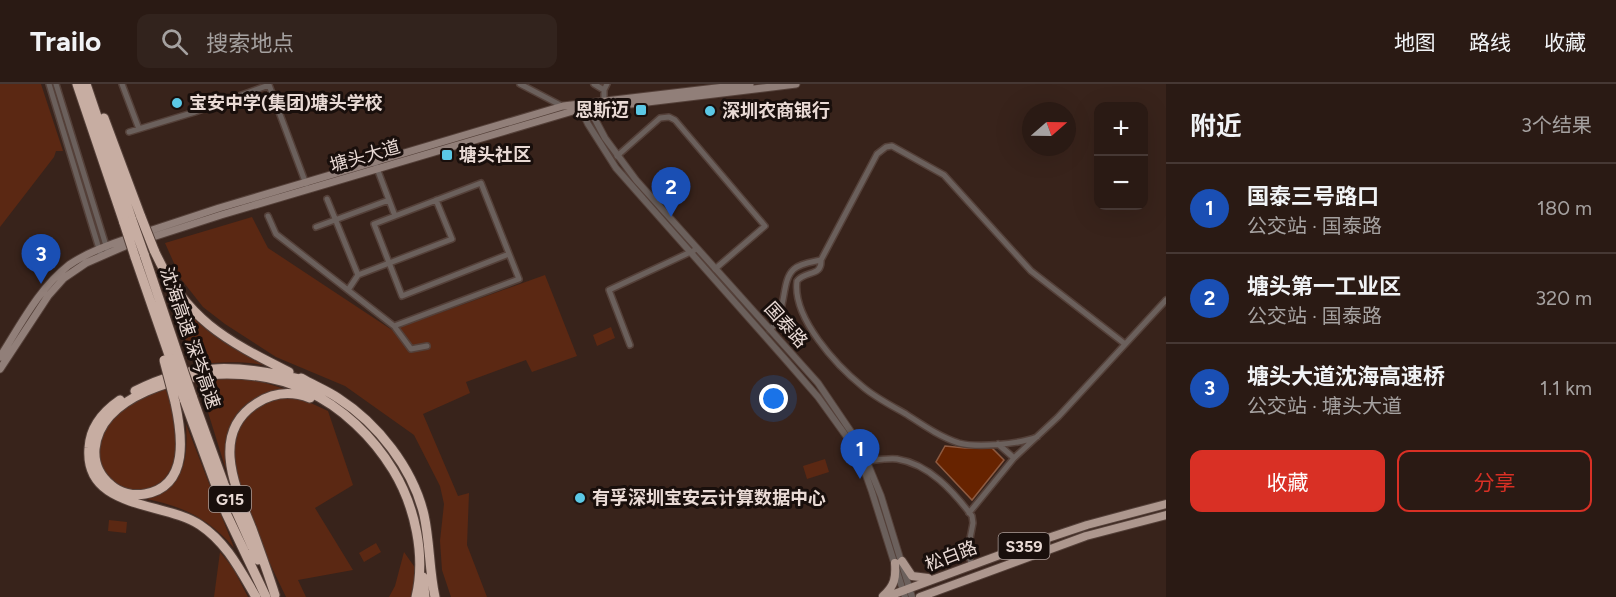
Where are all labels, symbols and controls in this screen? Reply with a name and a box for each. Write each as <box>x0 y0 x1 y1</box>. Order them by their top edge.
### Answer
search box <box>137 14 557 68</box>
text: Trailo <box>30 24 101 58</box>
icon: search <box>158 25 191 58</box>
text: 搜索地点 <box>206 30 294 57</box>
text: 地图 <box>1394 30 1436 55</box>
text: 路线 <box>1469 30 1511 55</box>
text: 收藏 <box>1544 30 1586 55</box>
place label: 宝安中学(集团)塘头学校 <box>189 92 383 114</box>
marker: 宝安中学(集团)塘头学校 <box>170 96 184 110</box>
place label: 恩斯迈 <box>575 99 629 121</box>
place label: 深圳农商银行 <box>722 100 830 122</box>
north arrow <box>1022 102 1076 156</box>
map controls <box>1094 102 1148 210</box>
button: + <box>1094 102 1148 156</box>
marker: 恩斯迈 <box>634 103 648 117</box>
marker: 深圳农商银行 <box>703 104 717 118</box>
text: 附近 <box>1190 110 1242 142</box>
text: 3个结果 <box>1521 113 1592 137</box>
street label: 塘头大道 <box>327 136 403 176</box>
place label: 塘头社区 <box>459 144 531 166</box>
marker: 塘头社区 <box>440 148 454 162</box>
button: − <box>1094 156 1148 210</box>
pin: 2 <box>652 168 690 217</box>
text: 国泰三号路口 <box>1247 183 1379 210</box>
text: 1 <box>1205 196 1214 220</box>
text: 180 m <box>1537 196 1592 220</box>
text: 公交站 · 国泰路 <box>1247 214 1382 238</box>
pin: 3 <box>22 234 60 284</box>
street label: 沈海高速 深岑高速 <box>155 264 225 412</box>
text: 塘头第一工业区 <box>1247 273 1401 300</box>
text: 2 <box>1204 286 1215 310</box>
text: 320 m <box>1535 286 1592 310</box>
street label: 国泰路 <box>760 298 812 352</box>
text: 公交站 · 国泰路 <box>1247 304 1382 328</box>
text: 塘头大道沈海高速桥 <box>1247 363 1445 390</box>
text: 3 <box>1204 376 1215 400</box>
text: 1.1 km <box>1540 376 1592 400</box>
your location <box>759 384 788 413</box>
text: 公交站 · 塘头大道 <box>1247 394 1402 418</box>
pin: 1 <box>840 430 880 479</box>
button: 收藏 <box>1190 450 1385 512</box>
button: 分享 <box>1397 450 1592 512</box>
road number: G15 <box>209 486 251 512</box>
place label: 有孚深圳宝安云计算数据中心 <box>592 487 826 509</box>
marker: 有孚深圳宝安云计算数据中心 <box>573 491 587 505</box>
road number: S359 <box>998 533 1050 559</box>
street label: 松白路 <box>922 536 980 576</box>

